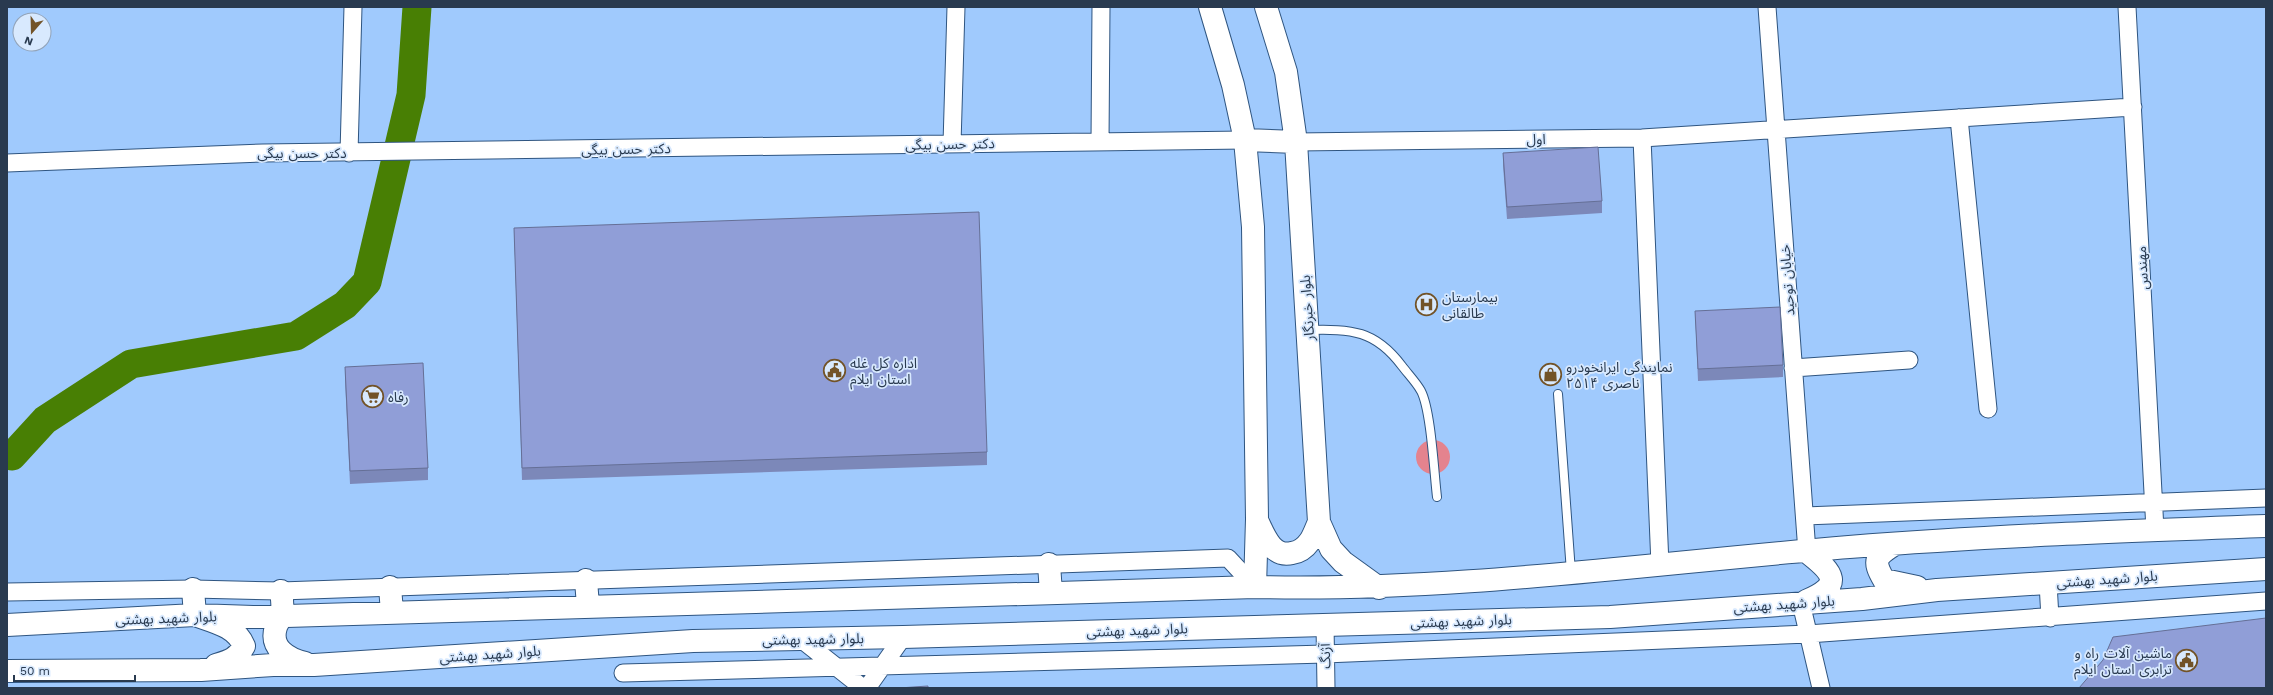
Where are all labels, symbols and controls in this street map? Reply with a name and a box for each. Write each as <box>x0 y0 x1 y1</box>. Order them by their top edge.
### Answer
north arrow <box>12 12 52 52</box>
text: N <box>23 33 35 48</box>
street label: اول <box>1526 131 1546 148</box>
street label: دکتر حسن بیگی <box>905 135 995 154</box>
street label: دکتر حسن بیگی <box>581 140 671 159</box>
street label: دکتر حسن بیگی <box>257 145 347 162</box>
street label: خیابان توحید <box>1777 244 1798 316</box>
street label: مهندس <box>2133 246 2152 290</box>
street label: بلوار خبرنگار <box>1297 274 1318 343</box>
place label: بیمارستان طالقانی <box>1442 289 1498 322</box>
hospital icon: بیمارستان طالقانی <box>1414 292 1440 318</box>
place label: اداره کل غله استان ایلام <box>850 355 917 390</box>
public building icon: اداره کل غله استان ایلام <box>822 358 848 384</box>
place label: نمایندگی ایرانخودرو ناصری ۲۵۱۴ <box>1566 359 1673 392</box>
shop icon: نمایندگی ایرانخودرو ناصری ۲۵۱۴ <box>1538 362 1564 388</box>
supermarket icon: رفاه <box>359 384 385 410</box>
place label: رفاه <box>388 389 409 406</box>
street label: بلوار شهید بهشتی <box>2056 567 2159 592</box>
street label: بلوار شهید بهشتی <box>1733 592 1836 617</box>
street label: بلوار شهید بهشتی <box>115 608 217 629</box>
street label: بلوار شهید بهشتی <box>1410 611 1512 632</box>
street label: بلوار شهید بهشتی <box>1086 620 1188 641</box>
street label: بلوار شهید بهشتی <box>762 630 864 649</box>
street label: بلوار شهید بهشتی <box>439 642 542 667</box>
street label: آژنگ <box>1317 642 1334 669</box>
place label: ماشین آلات راه و ترابری استان ایلام <box>2074 645 2172 680</box>
public building icon: ماشین آلات راه و ترابری استان ایلام <box>2174 648 2200 674</box>
scale bar <box>14 657 135 683</box>
text: 50 m <box>20 664 50 678</box>

